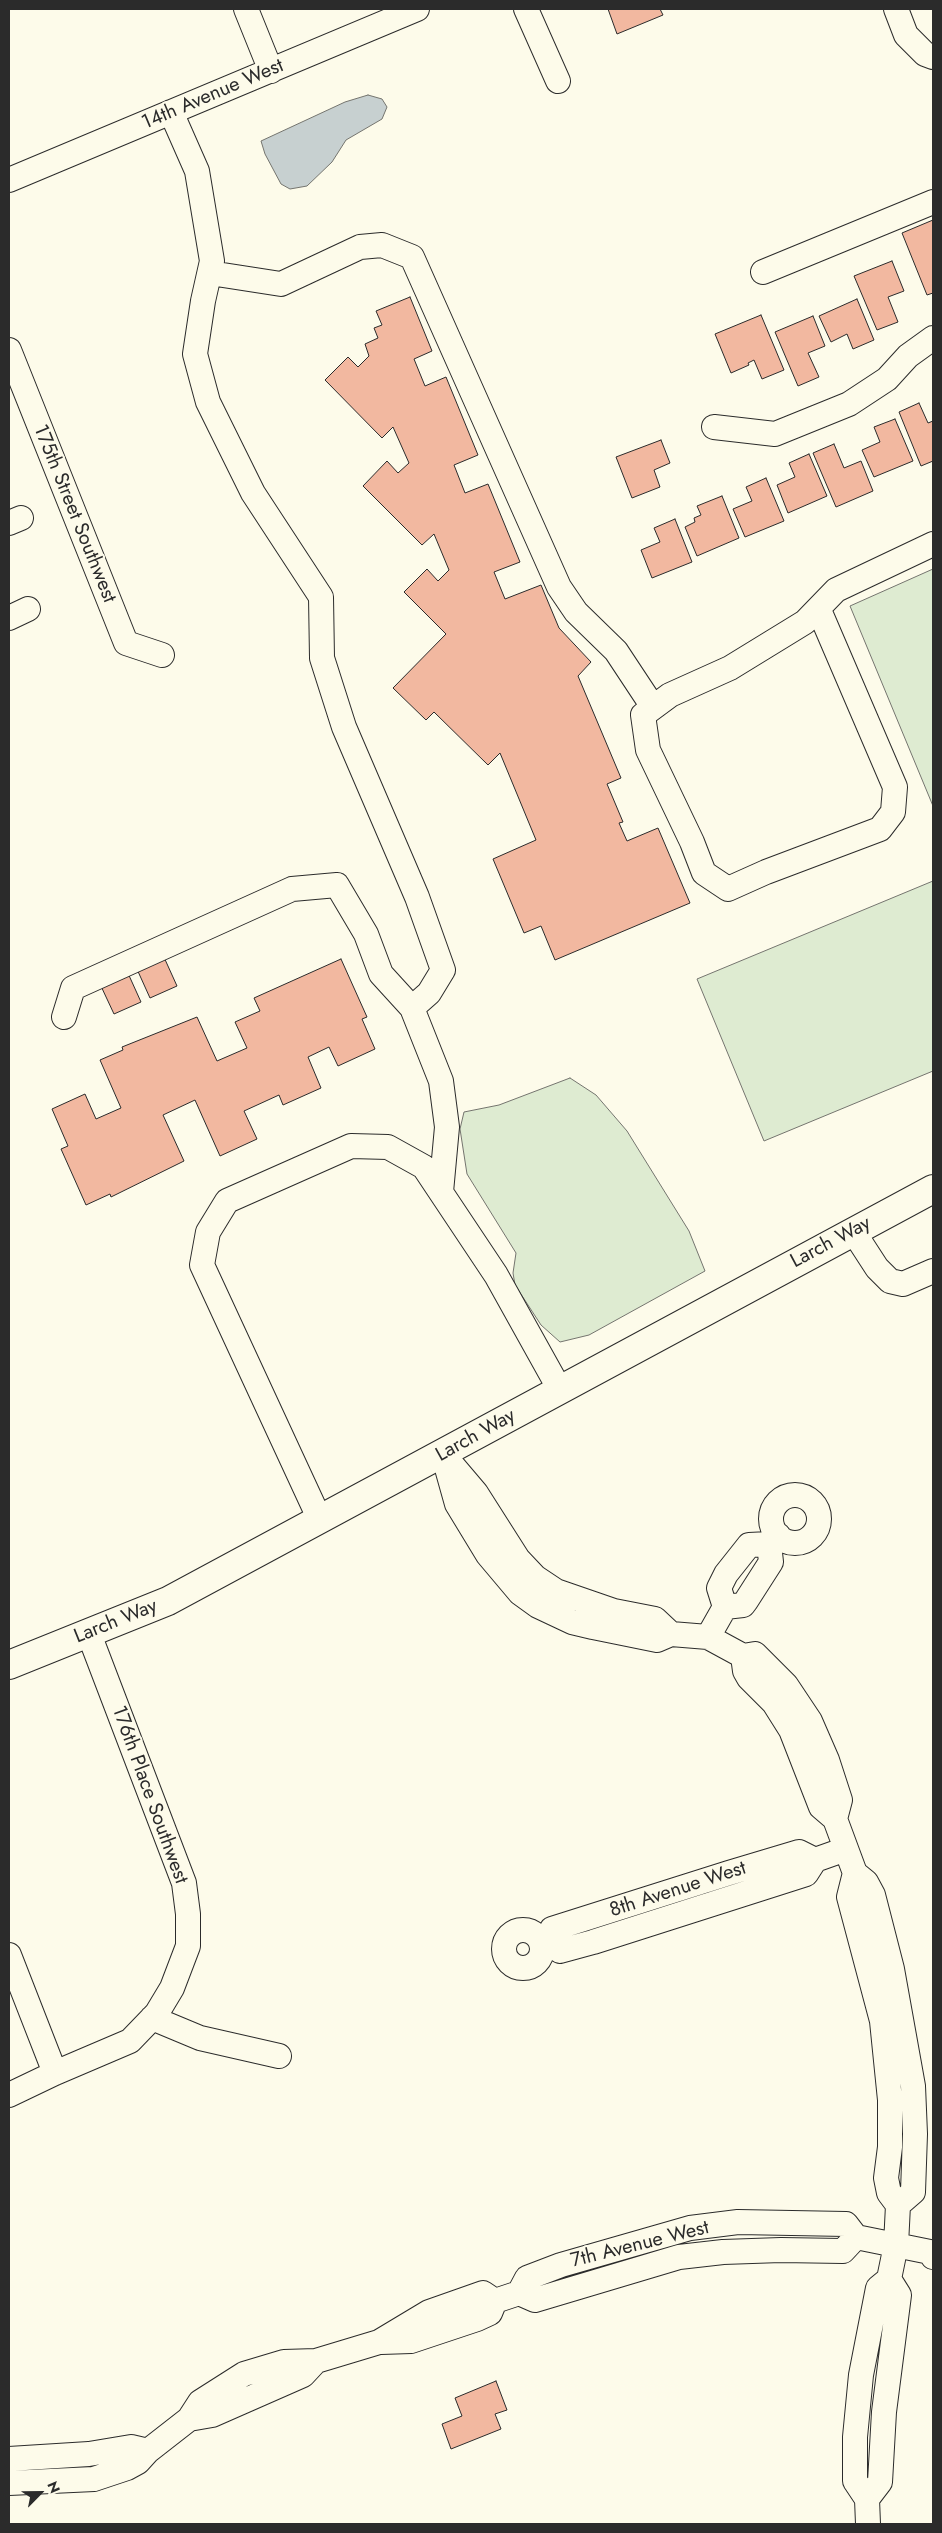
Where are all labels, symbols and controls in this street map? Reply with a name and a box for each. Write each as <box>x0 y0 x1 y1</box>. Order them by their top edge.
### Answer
street label: 14th Avenue West <box>139 54 287 136</box>
street label: 175th Street Southwest <box>27 421 121 607</box>
street label: Larch Way <box>787 1212 875 1274</box>
street label: Larch Way <box>432 1404 520 1468</box>
street label: Larch Way <box>71 1595 161 1649</box>
street label: 176th Place Southwest <box>106 1703 192 1887</box>
street label: 8th Avenue West <box>607 1857 749 1923</box>
street label: 7th Avenue West <box>568 2216 712 2274</box>
north arrow <box>15 2468 65 2518</box>
text: N <box>42 2478 65 2496</box>

